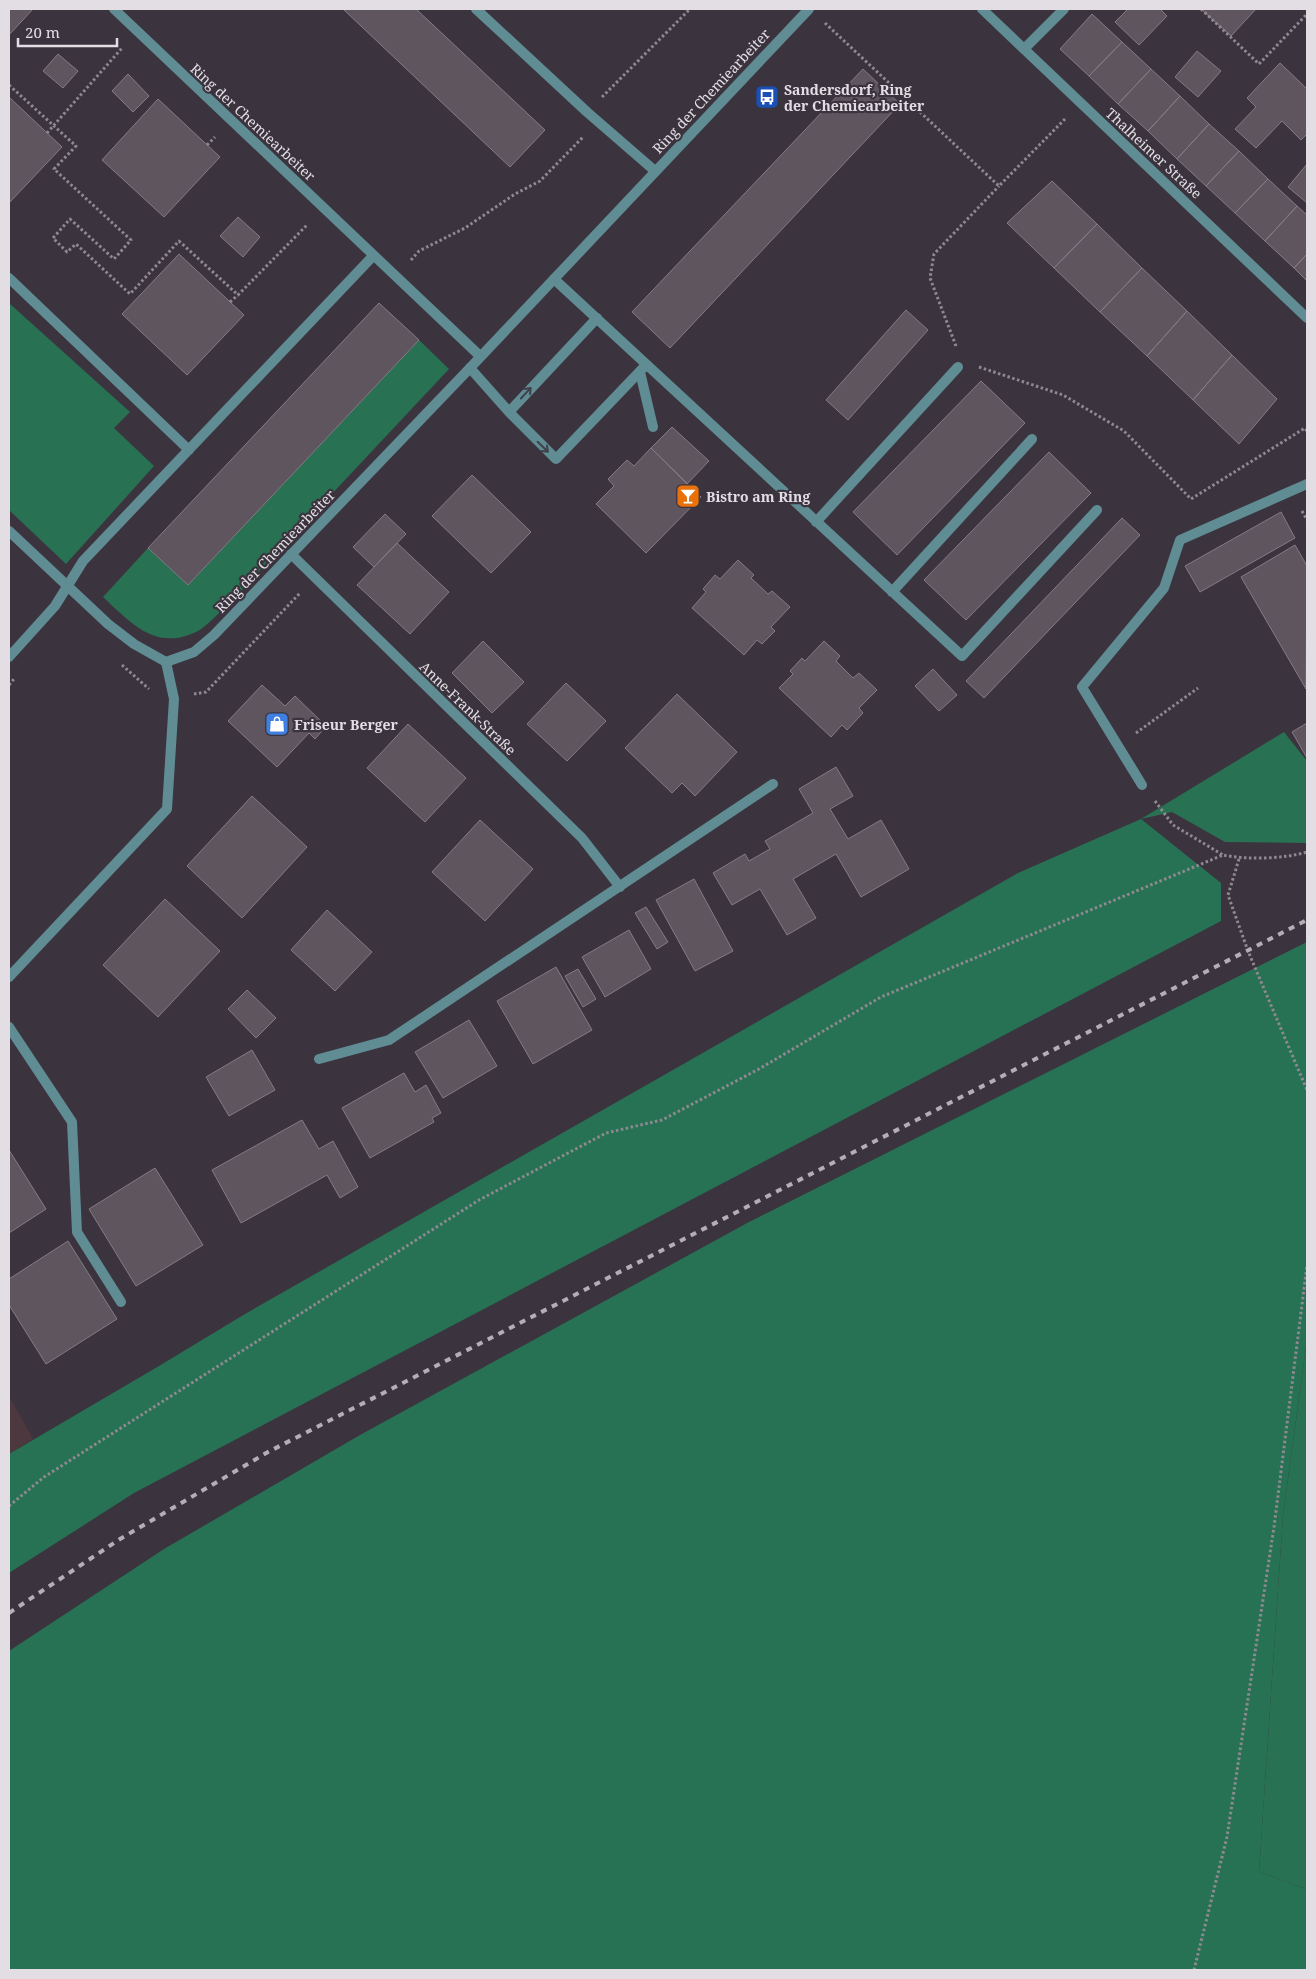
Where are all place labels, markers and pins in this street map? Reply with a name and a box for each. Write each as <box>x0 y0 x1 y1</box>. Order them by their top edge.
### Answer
place label: Sandersdorf, Ring der Chemiearbeiter <box>784 80 925 115</box>
bus stop icon: Sandersdorf, Ring der Chemiearbeiter <box>754 84 780 110</box>
bar icon: Bistro am Ring <box>675 483 701 509</box>
place label: Bistro am Ring <box>706 487 810 506</box>
shop icon: Friseur Berger <box>264 711 290 737</box>
place label: Friseur Berger <box>294 715 399 734</box>

